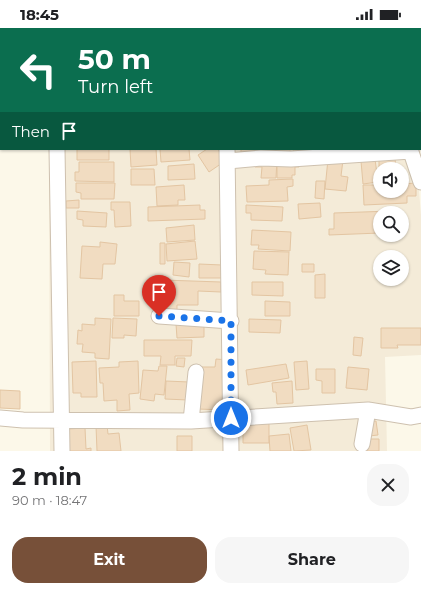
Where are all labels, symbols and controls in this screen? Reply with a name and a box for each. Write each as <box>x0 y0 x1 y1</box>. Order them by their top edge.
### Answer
text: 18:45 <box>20 5 59 24</box>
text: 50 m <box>78 42 151 76</box>
icon: left <box>12 44 64 96</box>
text: Turn left <box>78 76 153 98</box>
icon: arrive <box>58 120 80 142</box>
text: Then <box>12 122 50 141</box>
map controls <box>373 162 409 286</box>
button: sound <box>373 162 409 198</box>
button: search <box>373 206 409 242</box>
button: layers <box>373 250 409 286</box>
pin <box>142 275 176 316</box>
icon: arrive <box>148 281 170 303</box>
position arrow <box>210 397 252 439</box>
text: 2 min <box>12 462 82 491</box>
button: close <box>367 464 409 506</box>
text: 90 m · 18:47 <box>12 492 87 508</box>
button: Exit <box>12 537 207 583</box>
button: Share <box>215 537 409 583</box>

